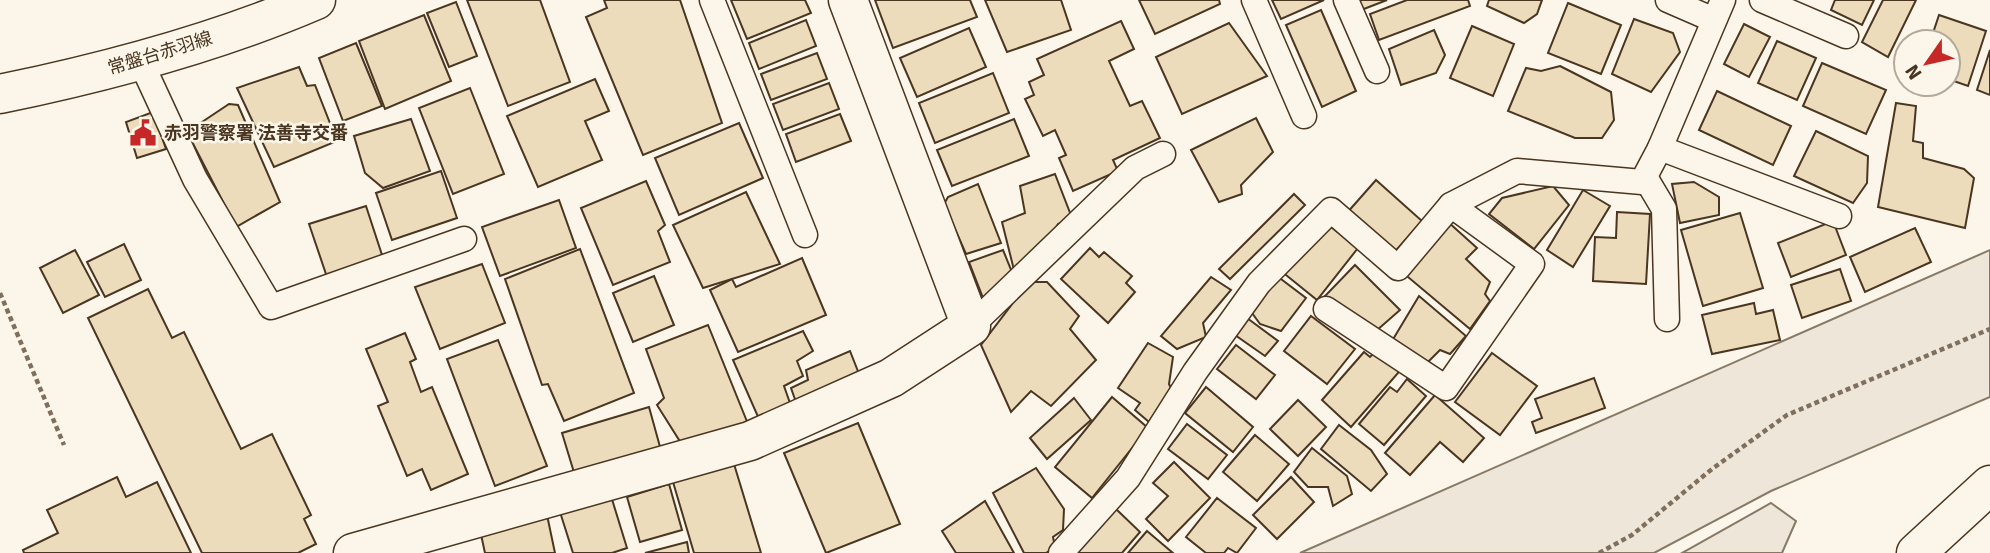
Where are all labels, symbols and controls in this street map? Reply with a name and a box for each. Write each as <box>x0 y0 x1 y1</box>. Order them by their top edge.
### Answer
street label: 常盤台赤羽線 <box>105 27 215 79</box>
north arrow <box>1892 28 1962 98</box>
text: N <box>1900 60 1927 84</box>
public building icon: 赤羽警察署 法善寺交番 <box>128 118 158 148</box>
place label: 赤羽警察署 法善寺交番 <box>164 122 348 144</box>

